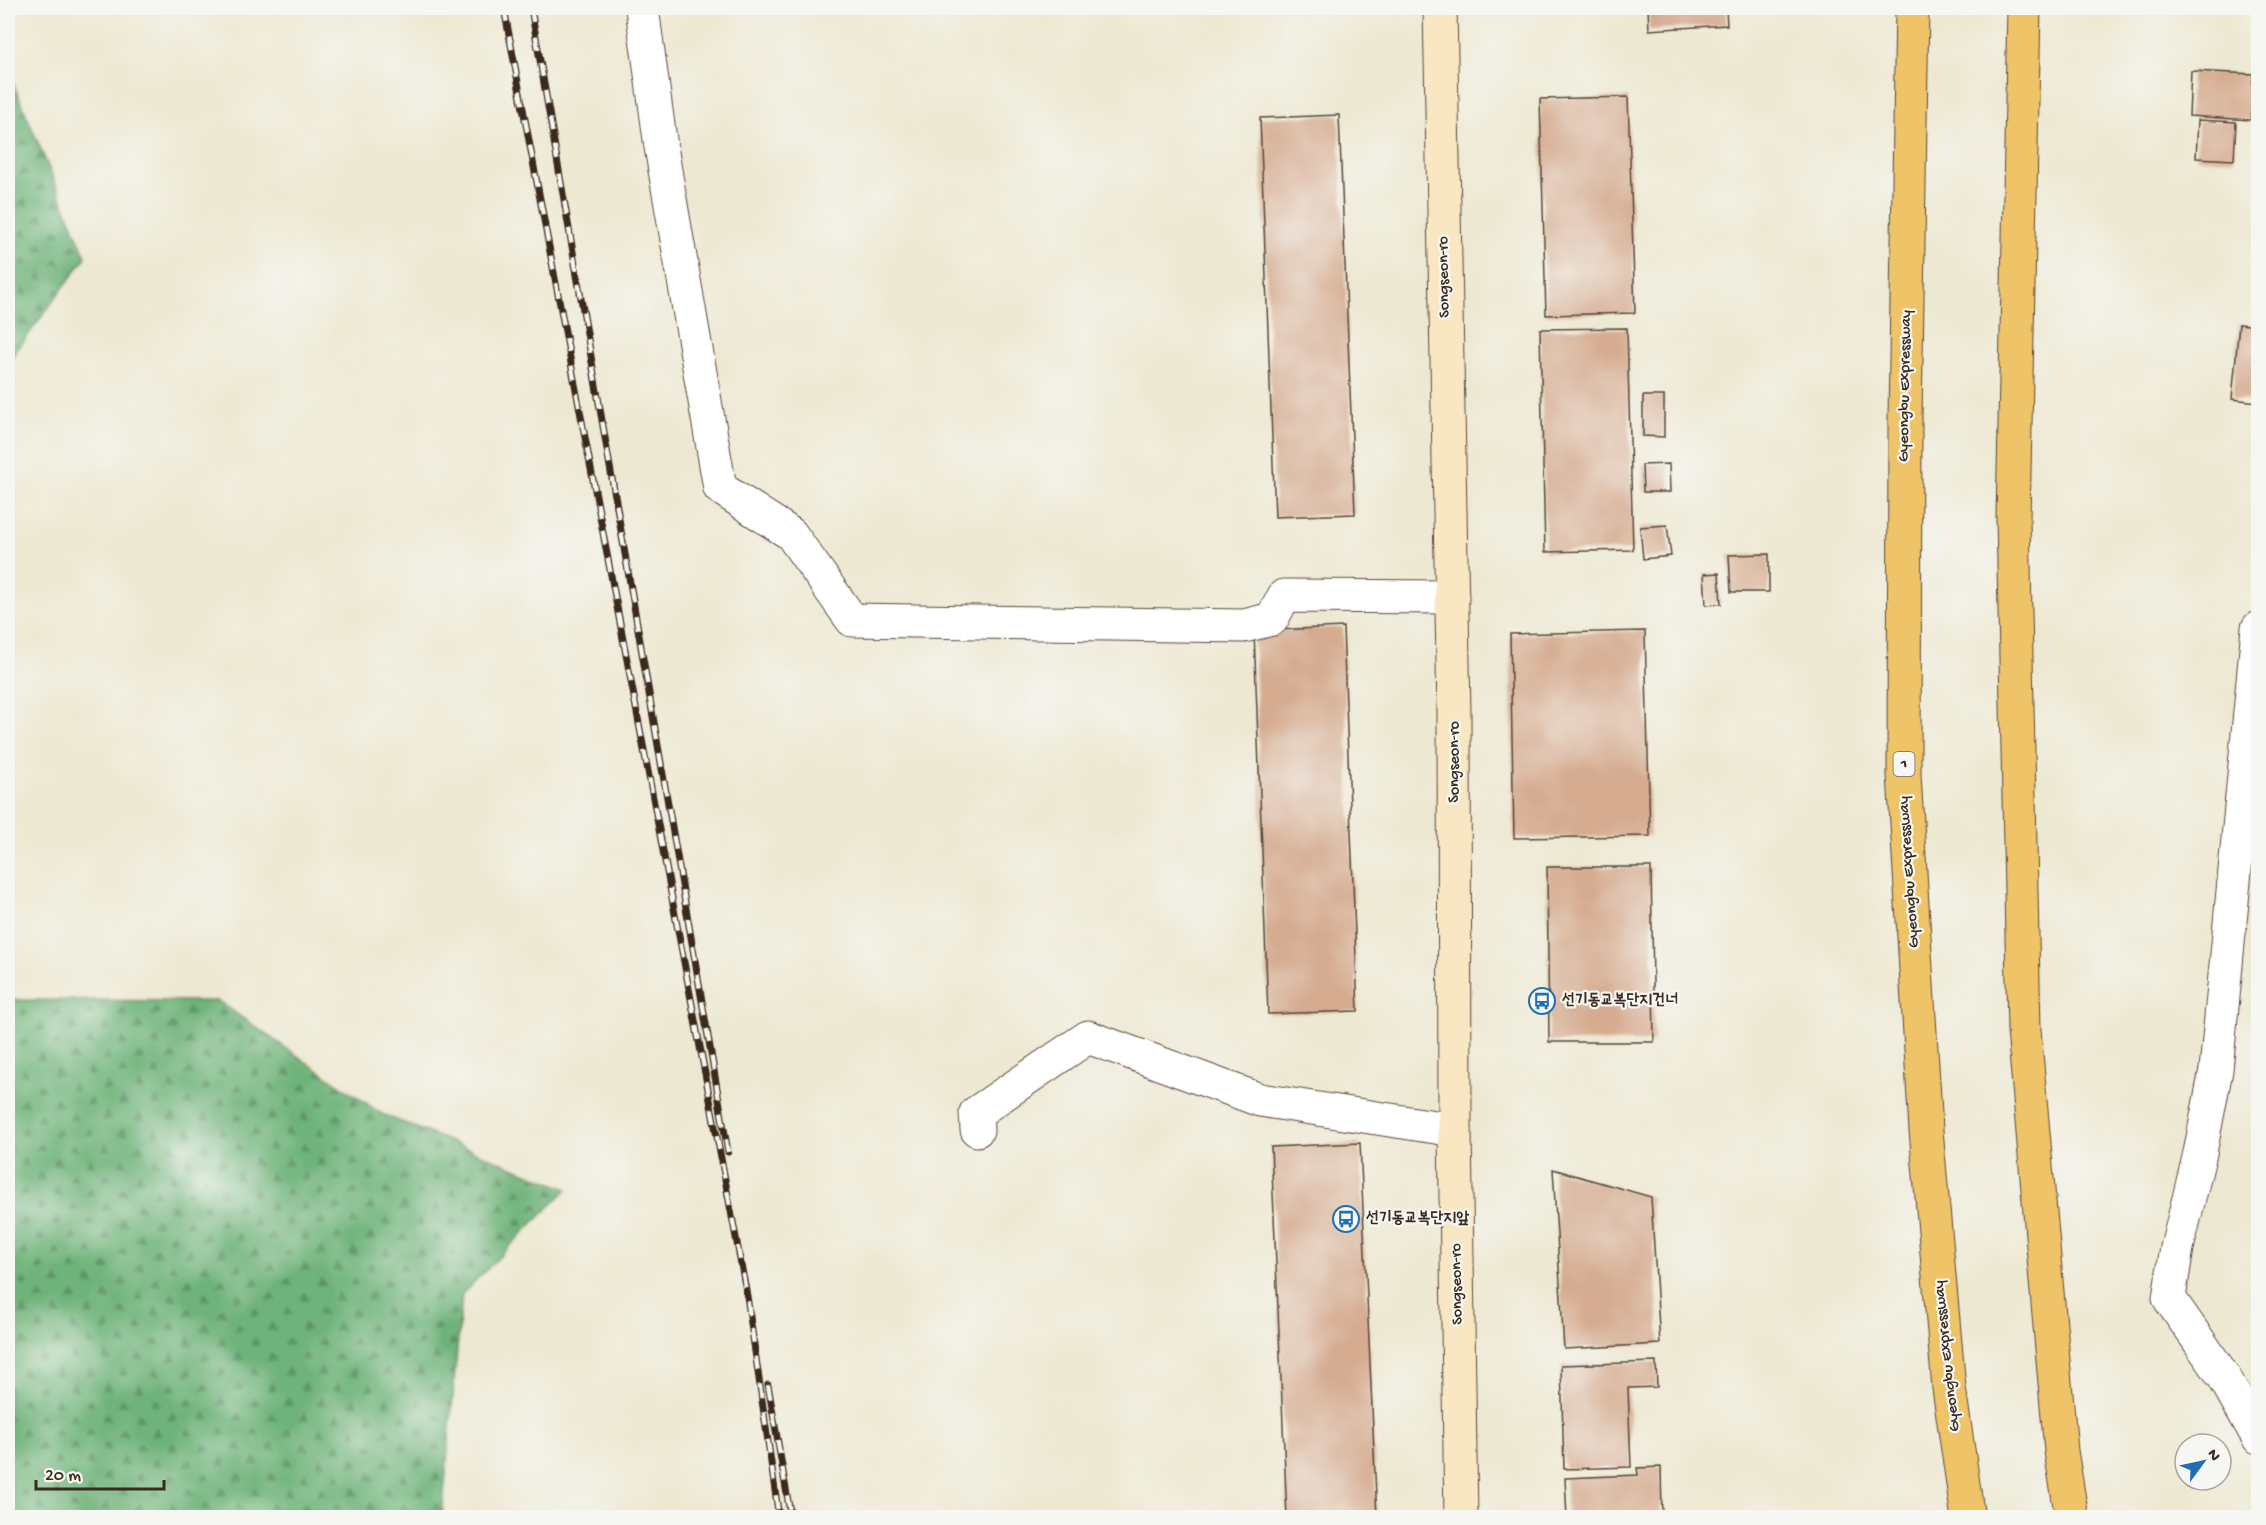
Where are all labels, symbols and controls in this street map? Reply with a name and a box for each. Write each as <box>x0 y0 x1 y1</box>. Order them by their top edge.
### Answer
street label: Songseon-ro <box>1435 236 1455 318</box>
street label: Gyeongbu Expressway <box>1895 310 1917 462</box>
street label: Songseon-ro <box>1446 721 1465 803</box>
road number: 1 <box>1894 752 1914 776</box>
street label: Gyeongbu Expressway <box>1895 795 1925 949</box>
bus stop icon: 선기동교복단지건너 <box>1527 986 1557 1016</box>
place label: 선기동교복단지건너 <box>1562 992 1678 1011</box>
bus stop icon: 선기동교복단지앞 <box>1331 1204 1361 1234</box>
place label: 선기동교복단지앞 <box>1366 1210 1469 1229</box>
street label: Songseon-ro <box>1448 1243 1468 1325</box>
street label: Gyeongbu Expressway <box>1931 1279 1965 1433</box>
north arrow <box>2173 1432 2233 1492</box>
text: N <box>2202 1446 2224 1466</box>
scale bar <box>36 1453 164 1491</box>
text: 20 m <box>45 1466 81 1487</box>

